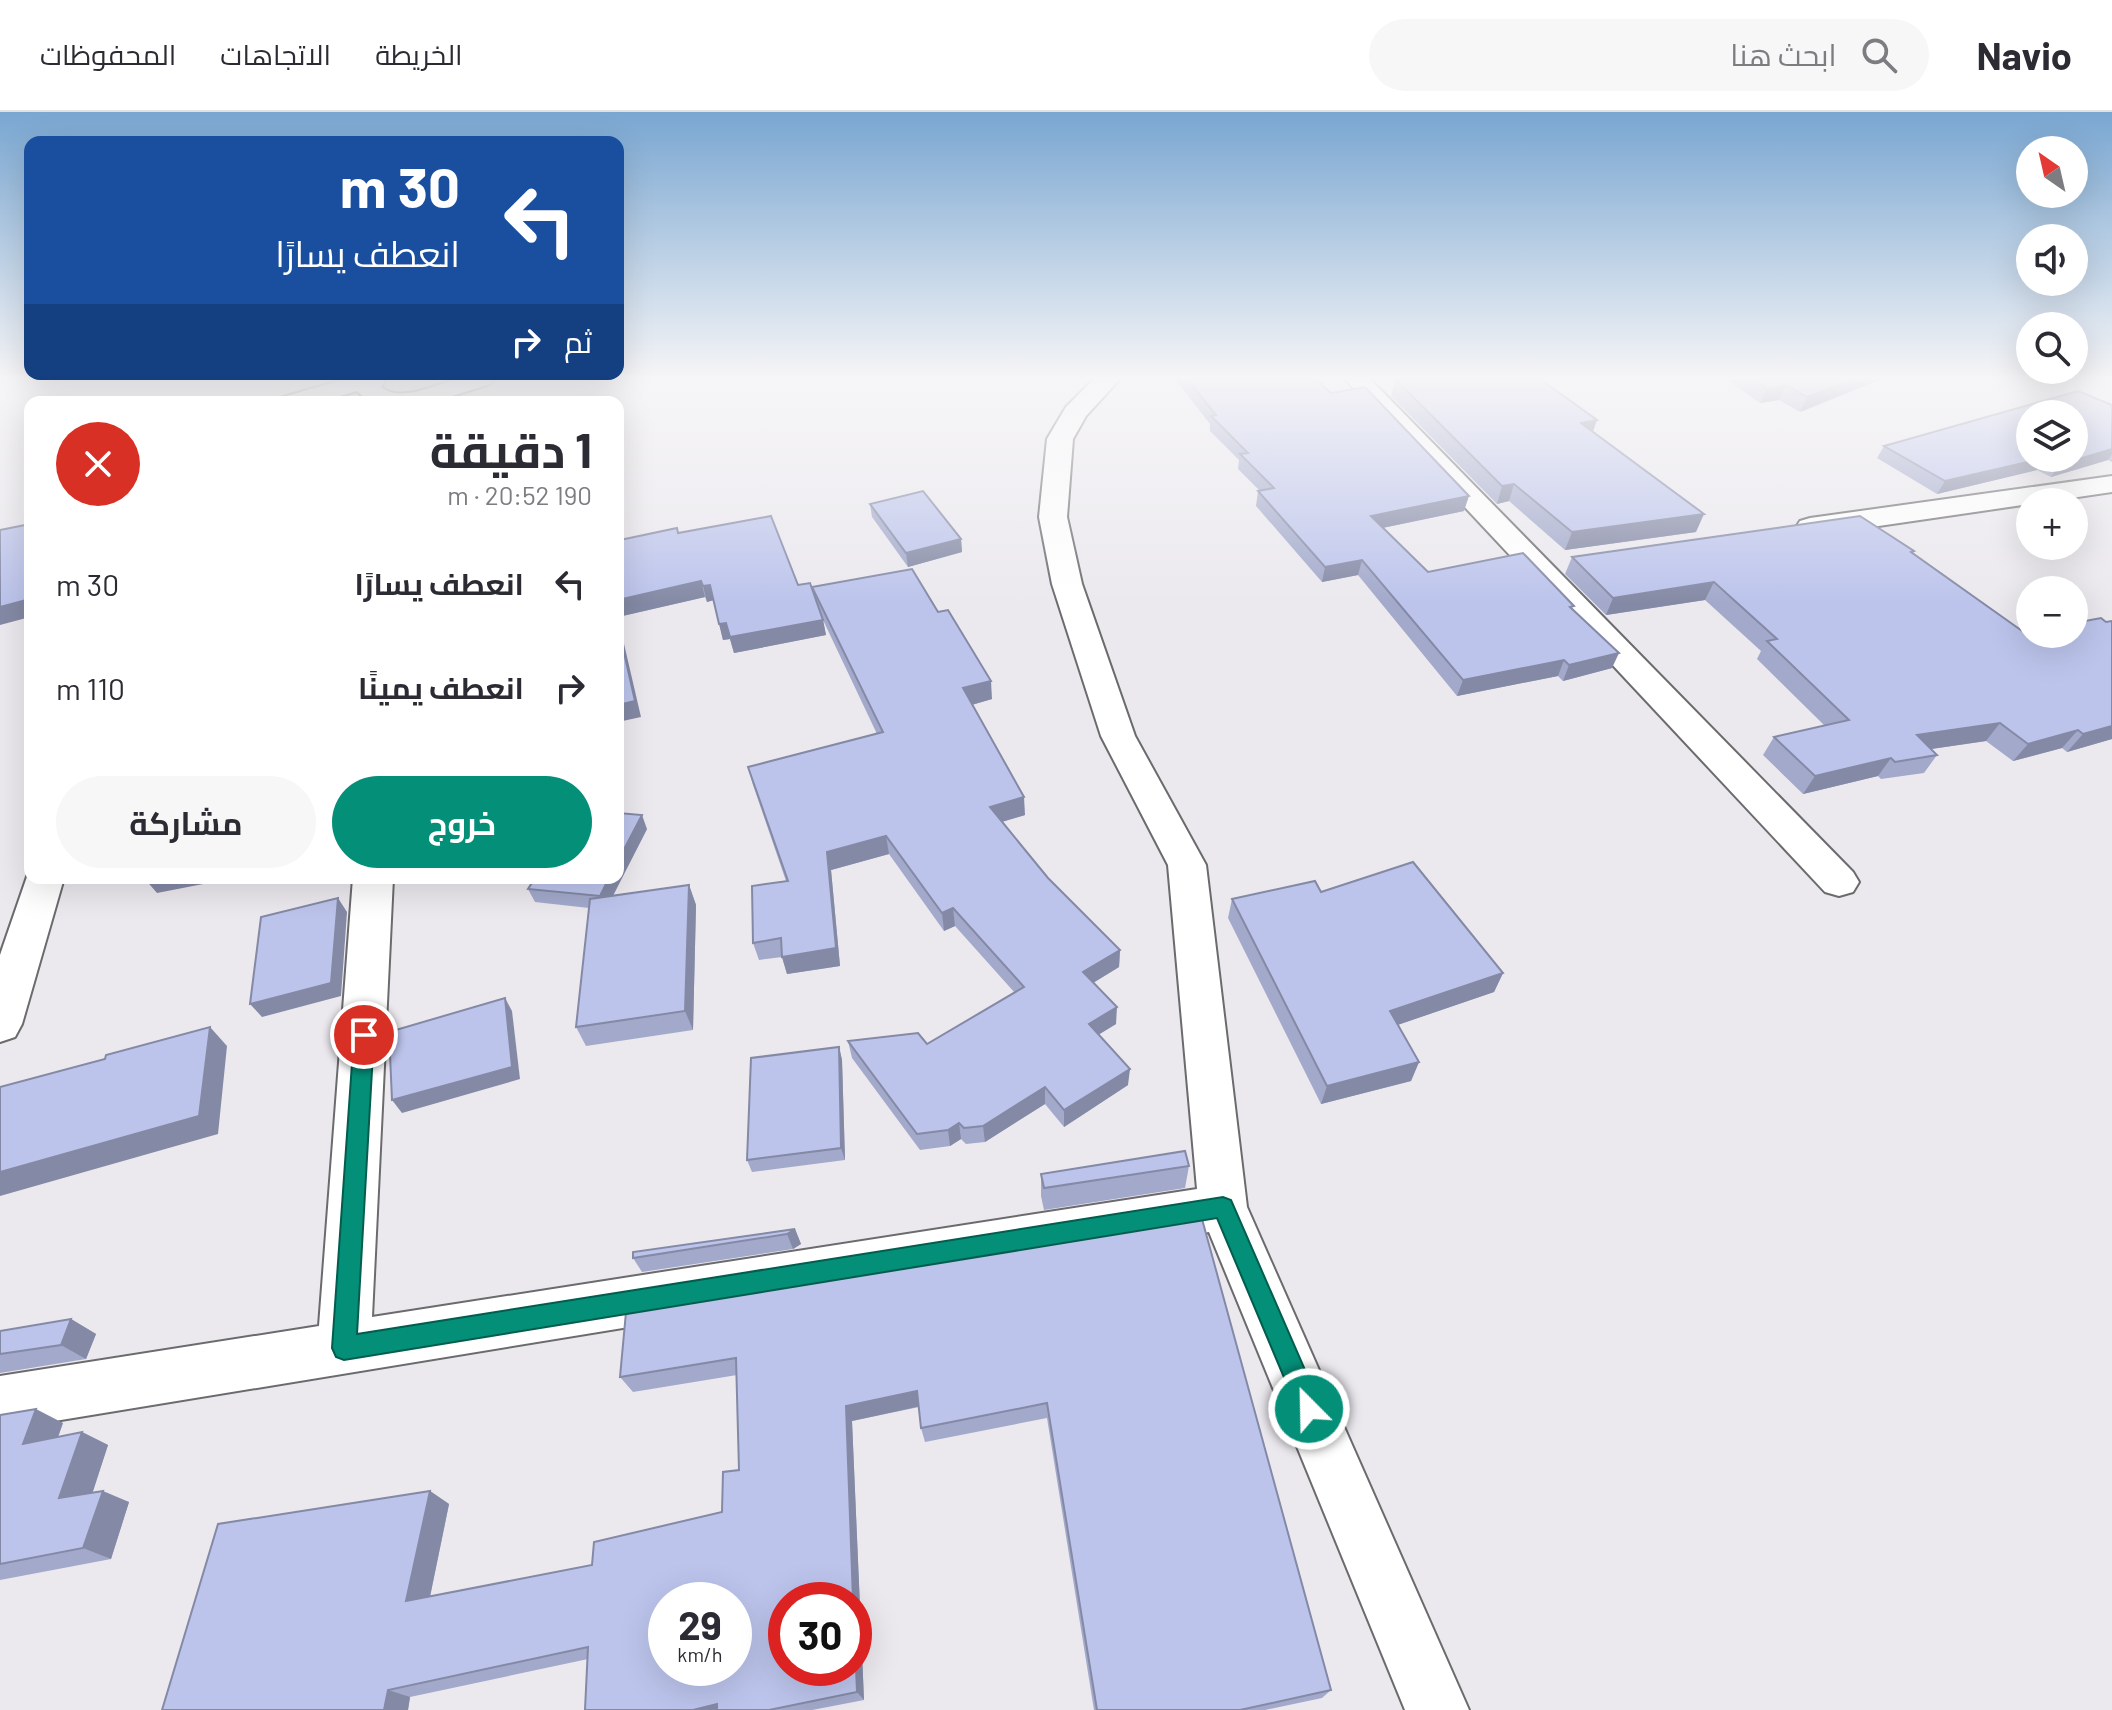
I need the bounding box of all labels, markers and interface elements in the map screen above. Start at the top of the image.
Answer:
search box [1369,19,1929,91]
text: Navio [1977,32,2072,78]
icon: search [1857,33,1901,77]
text: ابحث هنا [1730,36,1837,72]
text: المحفوظات [40,37,176,71]
text: الاتجاهات [220,37,331,71]
text: الخريطة [375,37,463,71]
north arrow [2016,136,2088,208]
map controls [2016,136,2088,648]
text: 30 m [340,152,460,219]
icon: left [488,168,592,272]
button: sound [2016,224,2088,296]
text: انعطف يسارًا [275,231,460,274]
button: search [2016,312,2088,384]
icon: right [504,320,548,364]
text: ثم [564,323,592,359]
button: layers [2016,400,2088,472]
text: 1 دقيقة [430,420,592,478]
button: close [56,422,140,506]
text: 190 m · 20:52 [447,479,592,510]
button: + [2016,488,2088,560]
icon: left [548,562,592,606]
text: انعطف يسارًا [354,565,524,601]
text: 30 m [56,566,119,602]
button: − [2016,576,2088,648]
icon: right [548,666,592,710]
text: انعطف يمينًا [358,669,524,705]
text: 110 m [56,670,125,706]
button: مشاركة [56,776,316,868]
button: خروج [332,776,592,868]
pin [330,1001,398,1069]
icon: arrive [342,1013,386,1057]
position arrow [1267,1367,1351,1451]
speed limit sign: 30 [768,1582,872,1686]
text: 29 [678,1600,722,1648]
text: km/h [677,1642,723,1666]

